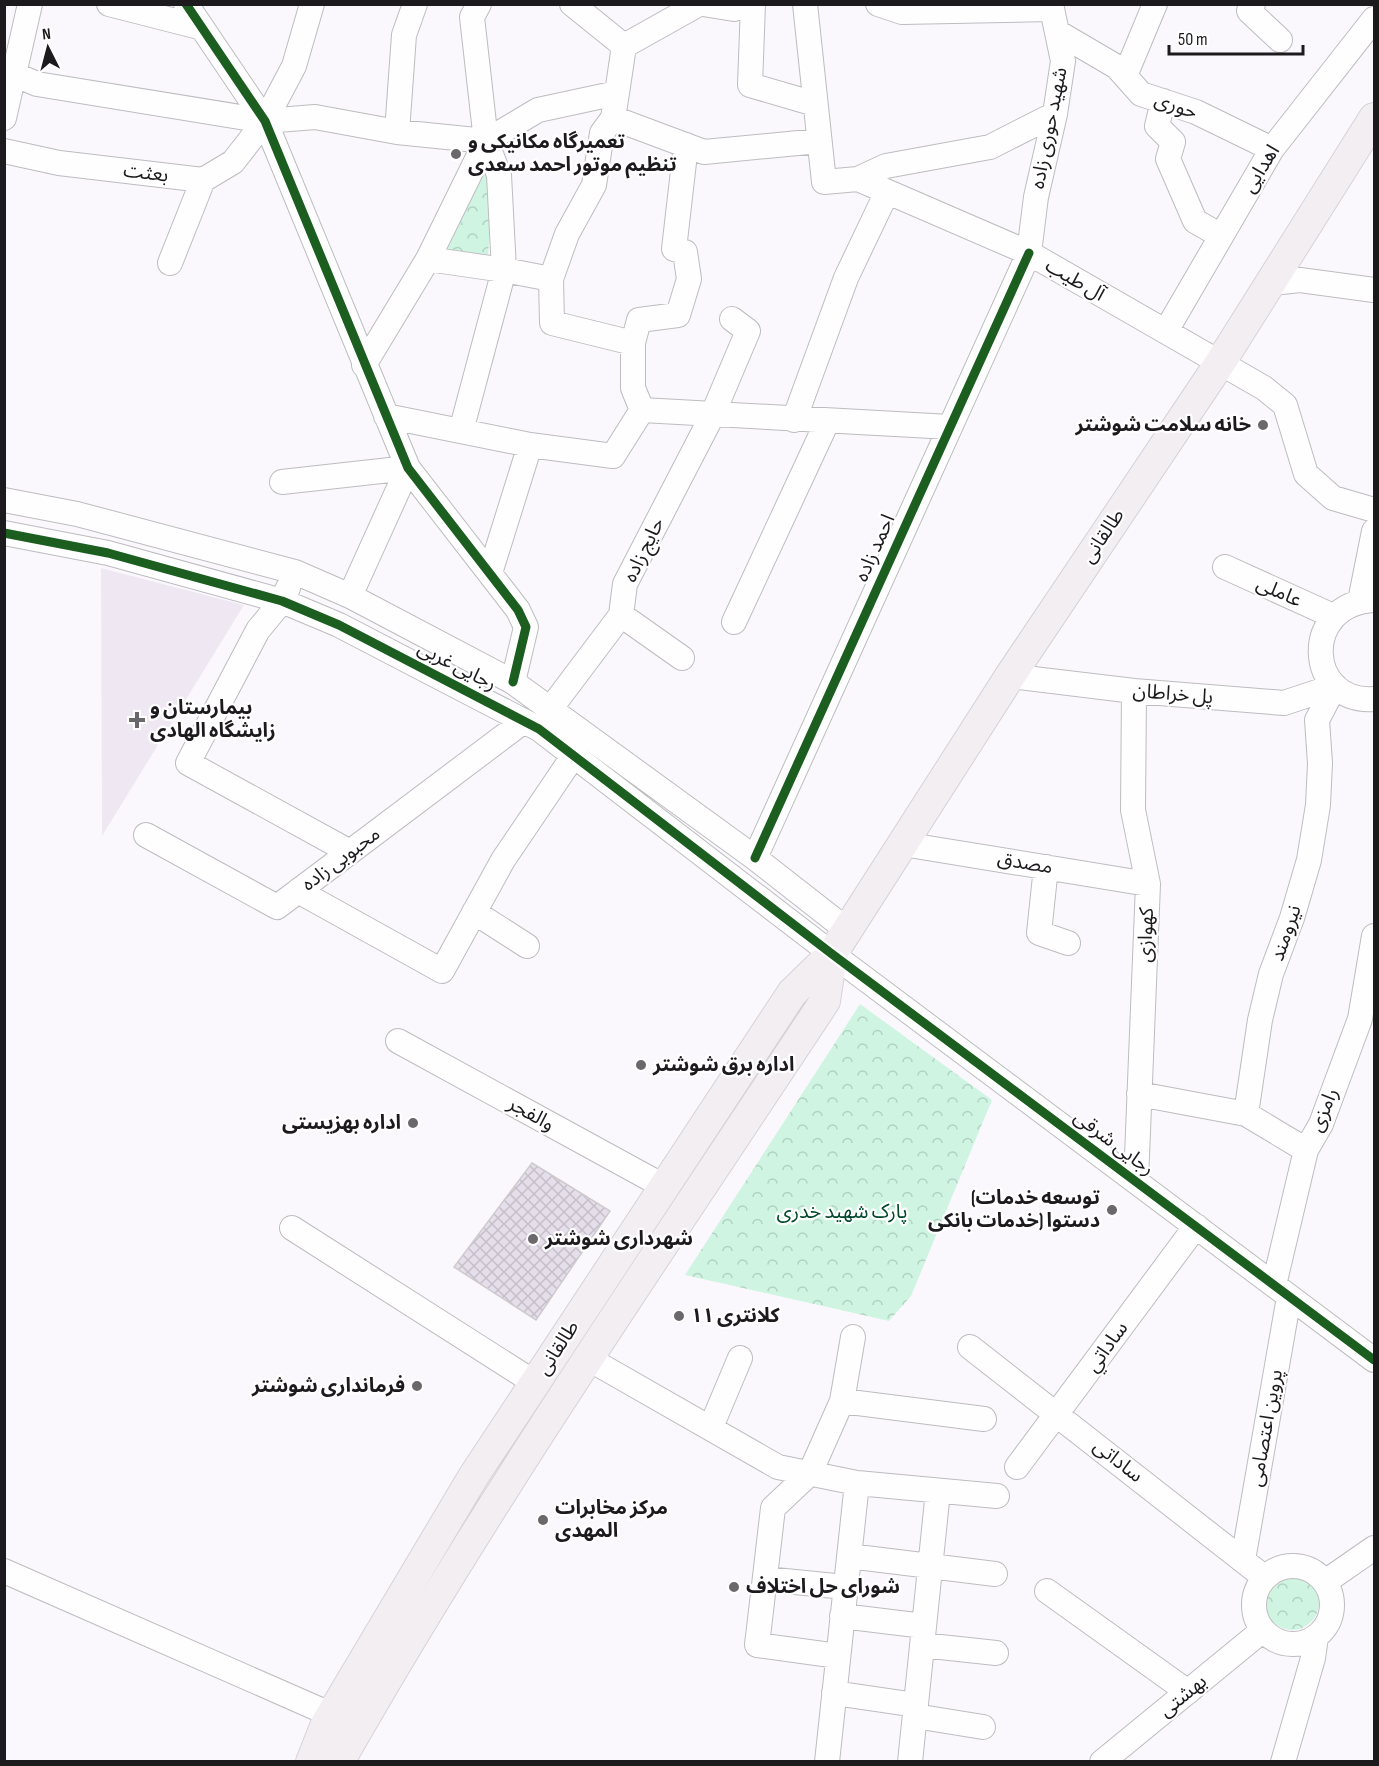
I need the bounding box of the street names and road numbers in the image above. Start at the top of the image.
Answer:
street label: شهید حوری زاده [1025,65,1073,191]
street label: حوری [1151,88,1201,124]
street label: اهدایی [1237,140,1285,198]
street label: بعثت [122,158,170,188]
street label: آل طیب [1041,253,1110,307]
street label: طالقانی [1076,504,1130,568]
street label: احمد زاده [850,511,900,585]
street label: حایج زاده [618,514,672,587]
street label: عاملی [1253,571,1305,613]
street label: رجایی غربی [413,636,501,696]
street label: پل خراطان [1132,679,1214,710]
street label: محبوبی زاده [297,822,385,896]
street label: مصدق [996,847,1054,879]
street label: نیرومند [1265,902,1307,964]
street label: کهوازی [1133,906,1159,963]
street label: رامزی [1304,1084,1344,1136]
street label: والفجر [503,1091,558,1136]
street label: رجایی شرقی [1069,1105,1159,1181]
street label: طالقانی [531,1316,585,1380]
street label: ساداتي [1081,1317,1135,1378]
street label: پروین اعتصامی [1244,1367,1288,1489]
street label: ساداتی [1088,1434,1148,1488]
street label: بهشتی [1154,1669,1212,1723]

